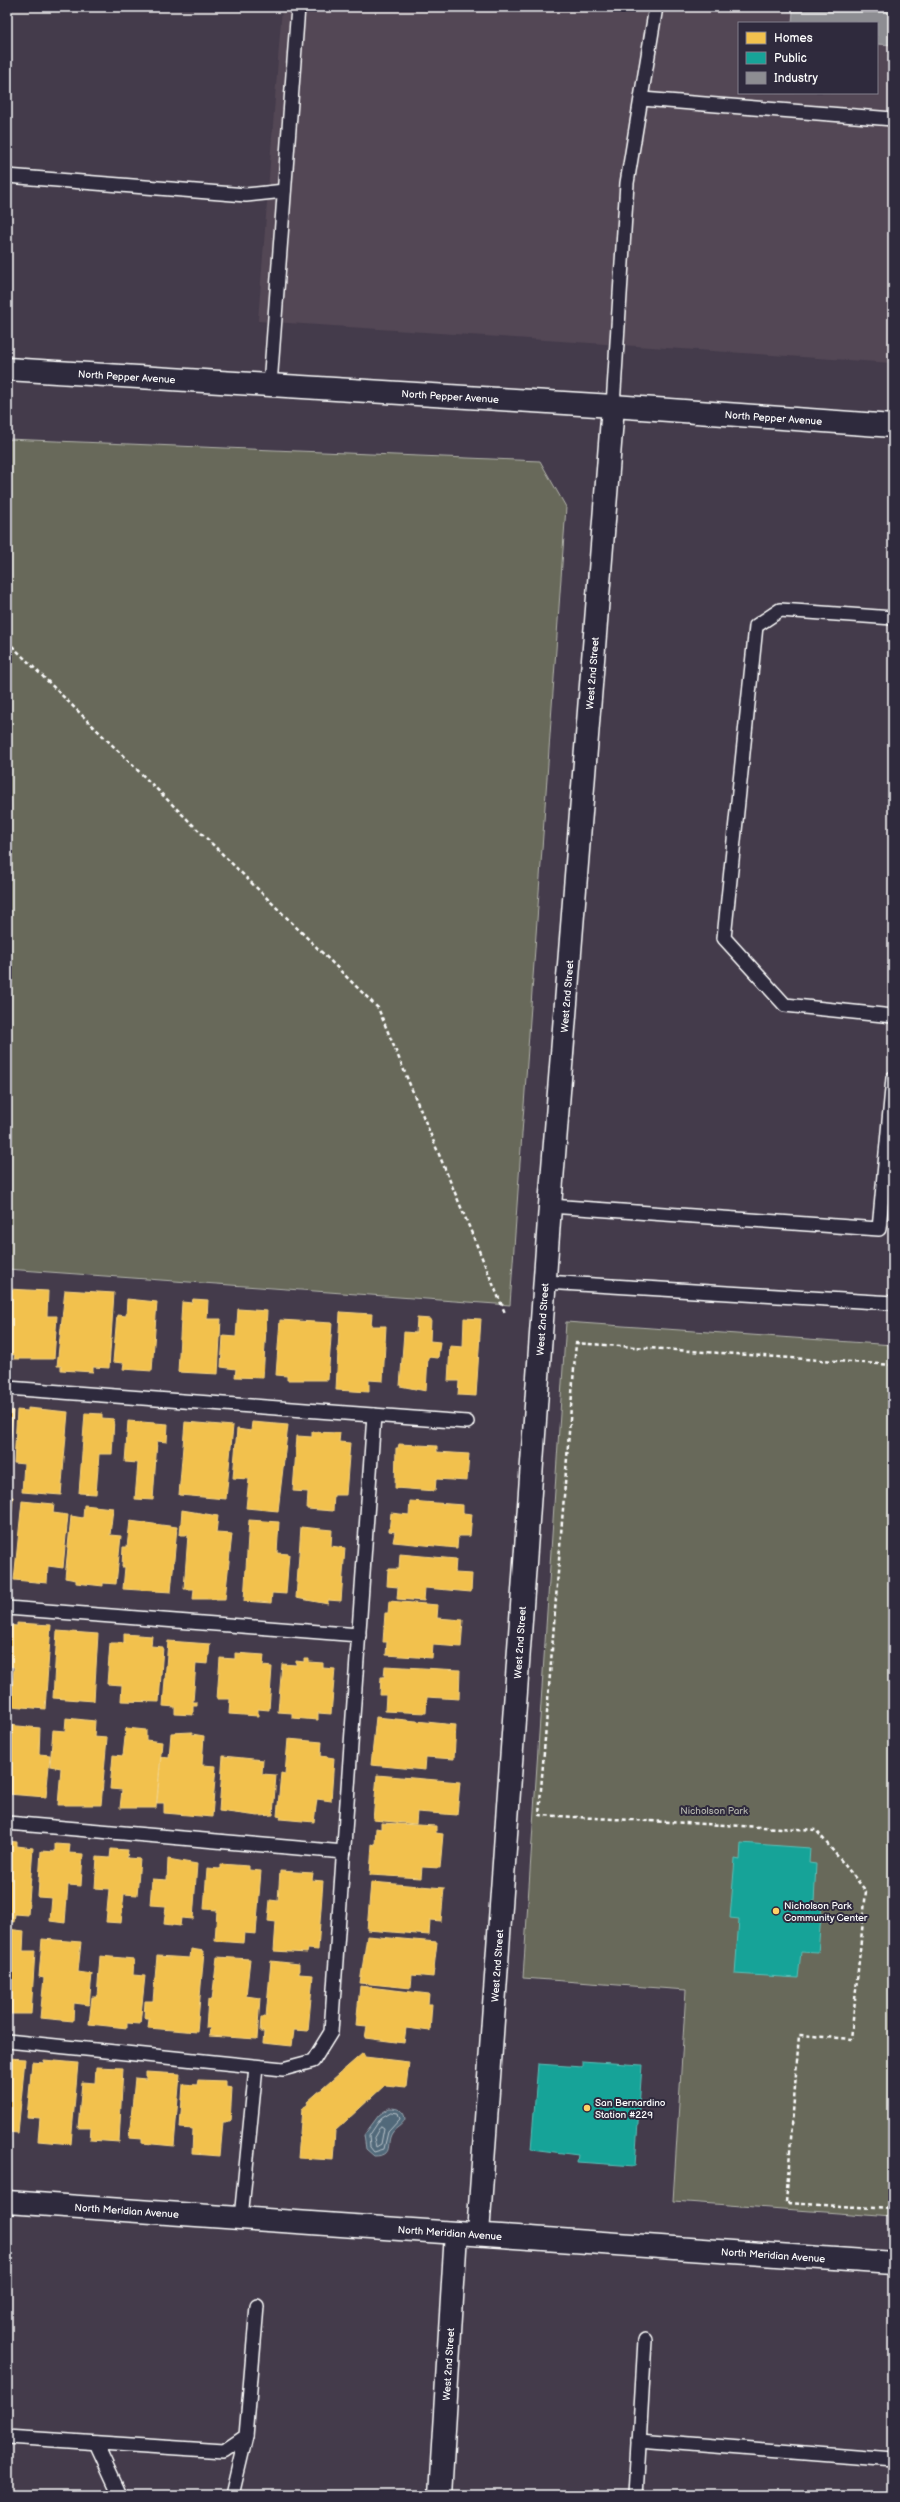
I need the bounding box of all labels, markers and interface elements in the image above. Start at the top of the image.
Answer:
legend [738,22,878,94]
text: Homes [774,31,813,46]
text: Public [774,51,807,66]
text: Industry [774,71,819,86]
street label: North Pepper Avenue [78,368,176,386]
street label: North Pepper Avenue [401,388,499,406]
street label: North Pepper Avenue [724,409,823,428]
street label: West 2nd Street [584,637,602,710]
street label: West 2nd Street [559,960,576,1033]
street label: West 2nd Street [535,1283,552,1356]
street label: West 2nd Street [512,1606,529,1679]
park label: Nicholson Park [680,1805,748,1817]
place label: Nicholson Park Community Center [784,1900,868,1924]
marker: Nicholson Park Community Center [771,1906,781,1916]
street label: West 2nd Street [489,1929,506,2002]
place label: San Bernardino Station #229 [595,2097,666,2121]
marker: San Bernardino Station #229 [582,2103,592,2113]
street label: North Meridian Avenue [74,2202,179,2221]
street label: North Meridian Avenue [397,2224,502,2243]
street label: North Meridian Avenue [721,2246,826,2265]
street label: West 2nd Street [441,2328,457,2401]

